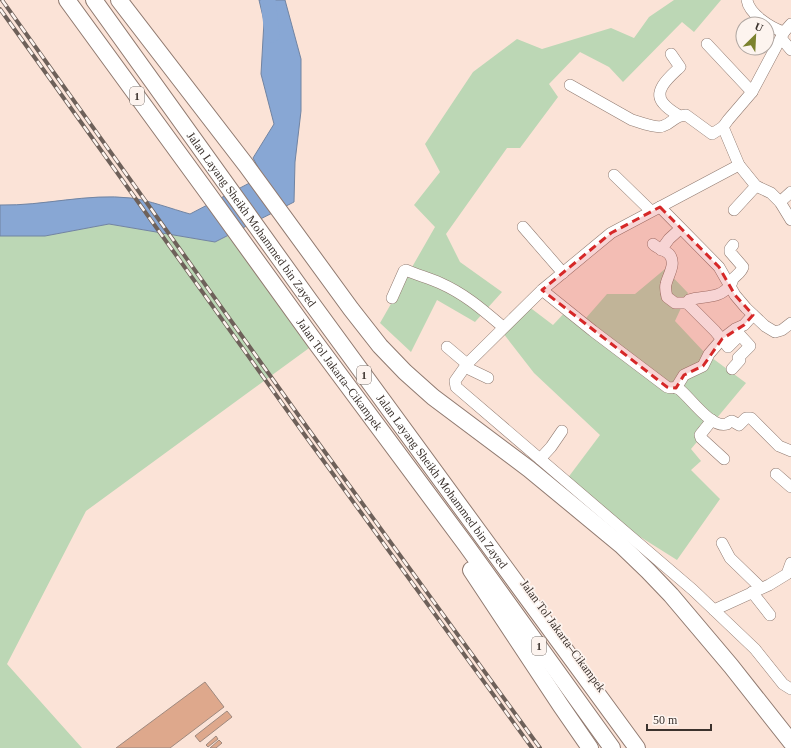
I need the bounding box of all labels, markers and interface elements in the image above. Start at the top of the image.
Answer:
north arrow [735,16,775,56]
text: U [753,20,765,34]
road number: 1 [130,87,144,105]
street label: Jalan Layang Sheikh Mohammed bin Zayed [184,129,319,310]
street label: Jalan Tol Jakarta–Cikampek [294,316,385,433]
road number: 1 [357,366,371,384]
street label: Jalan Layang Sheikh Mohammed bin Zayed [374,392,510,571]
street label: Jalan Tol Jakarta–Cikampek [517,577,609,695]
road number: 1 [532,637,546,655]
scale bar [647,706,711,732]
text: 50 m [653,713,678,727]

